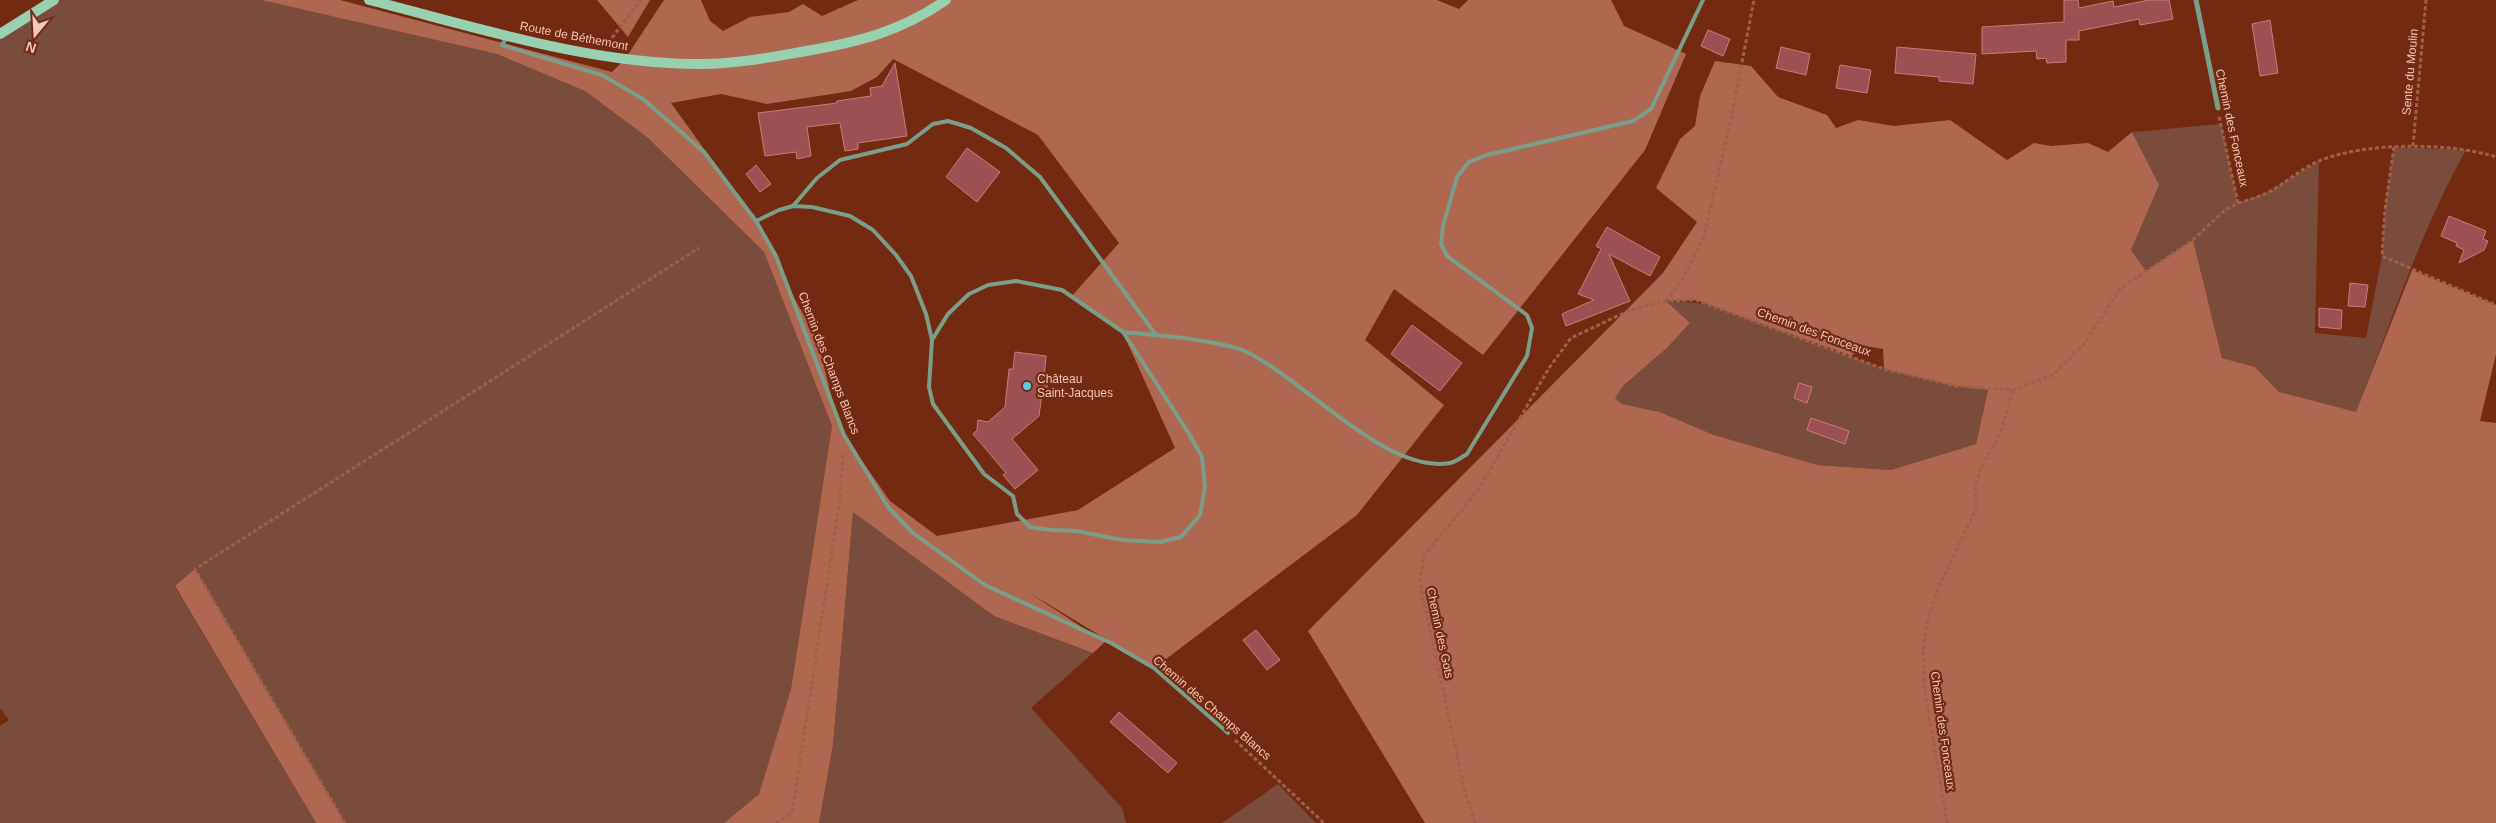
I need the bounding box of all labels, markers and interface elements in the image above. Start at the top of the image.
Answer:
north arrow [10,10,60,60]
street label: Route de Béthemont [519,19,630,53]
street label: Sente du Moulin [2399,28,2421,116]
text: N [24,38,38,57]
street label: Chemin des Fonceaux [2213,68,2251,188]
street label: Chemin des Champs Blancs [795,290,863,436]
street label: Chemin des Fonceaux [1755,305,1873,359]
place label: Château Saint-Jacques [1037,372,1113,400]
marker: Château Saint-Jacques [1021,380,1033,392]
street label: Chemin des Gots [1424,586,1456,680]
street label: Chemin des Champs Blancs [1150,653,1274,763]
street label: Chemin des Fonceaux [1928,671,1958,791]

